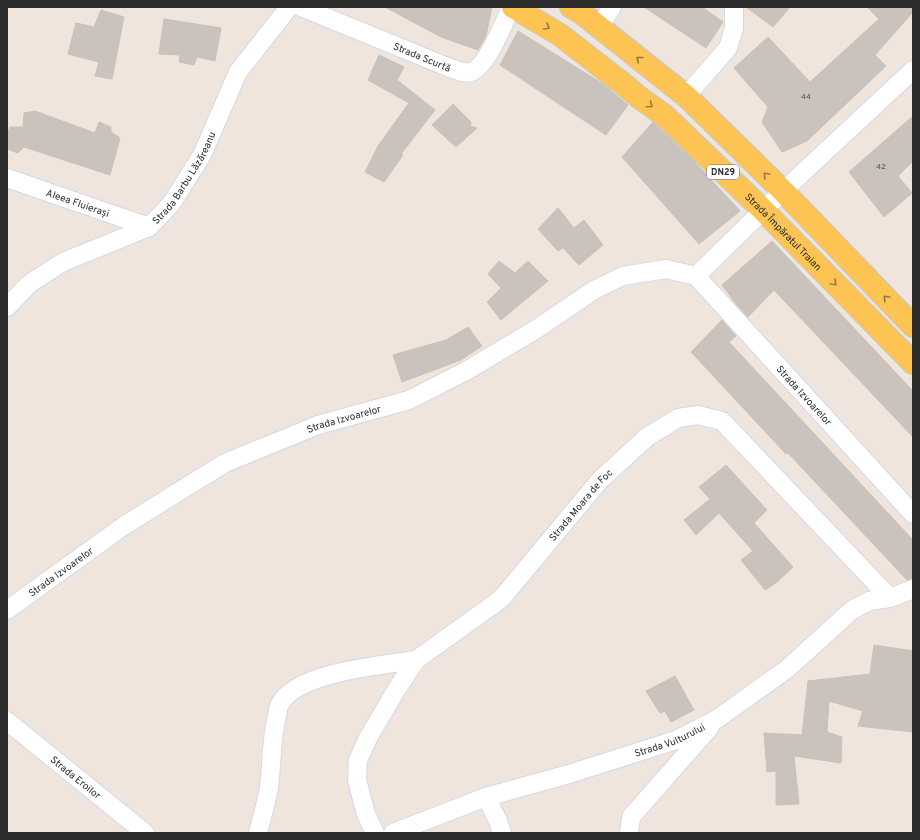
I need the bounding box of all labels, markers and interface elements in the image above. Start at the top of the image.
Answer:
one-way arrow [543,22,550,30]
street label: Strada Scurtă [391,40,452,76]
one-way arrow [637,56,644,63]
house number: 44 [801,92,811,102]
one-way arrow [646,100,653,108]
street label: Strada Barbu Lăzăreanu [150,130,219,228]
house number: 42 [876,162,886,172]
road number: DN29 [707,165,739,179]
one-way arrow [763,172,771,180]
street label: Aleea Fluierași [44,187,111,221]
street label: Strada Împăratul Traian [741,191,824,274]
one-way arrow [829,278,837,286]
one-way arrow [883,295,891,303]
street label: Strada Izvoarelor [773,363,834,429]
street label: Strada Izvoarelor [305,403,383,437]
street label: Strada Moara de Foc [547,467,616,544]
street label: Strada Izvoarelor [26,545,96,600]
street label: Strada Vulturului [633,721,708,761]
street label: Strada Eroilor [47,754,103,803]

